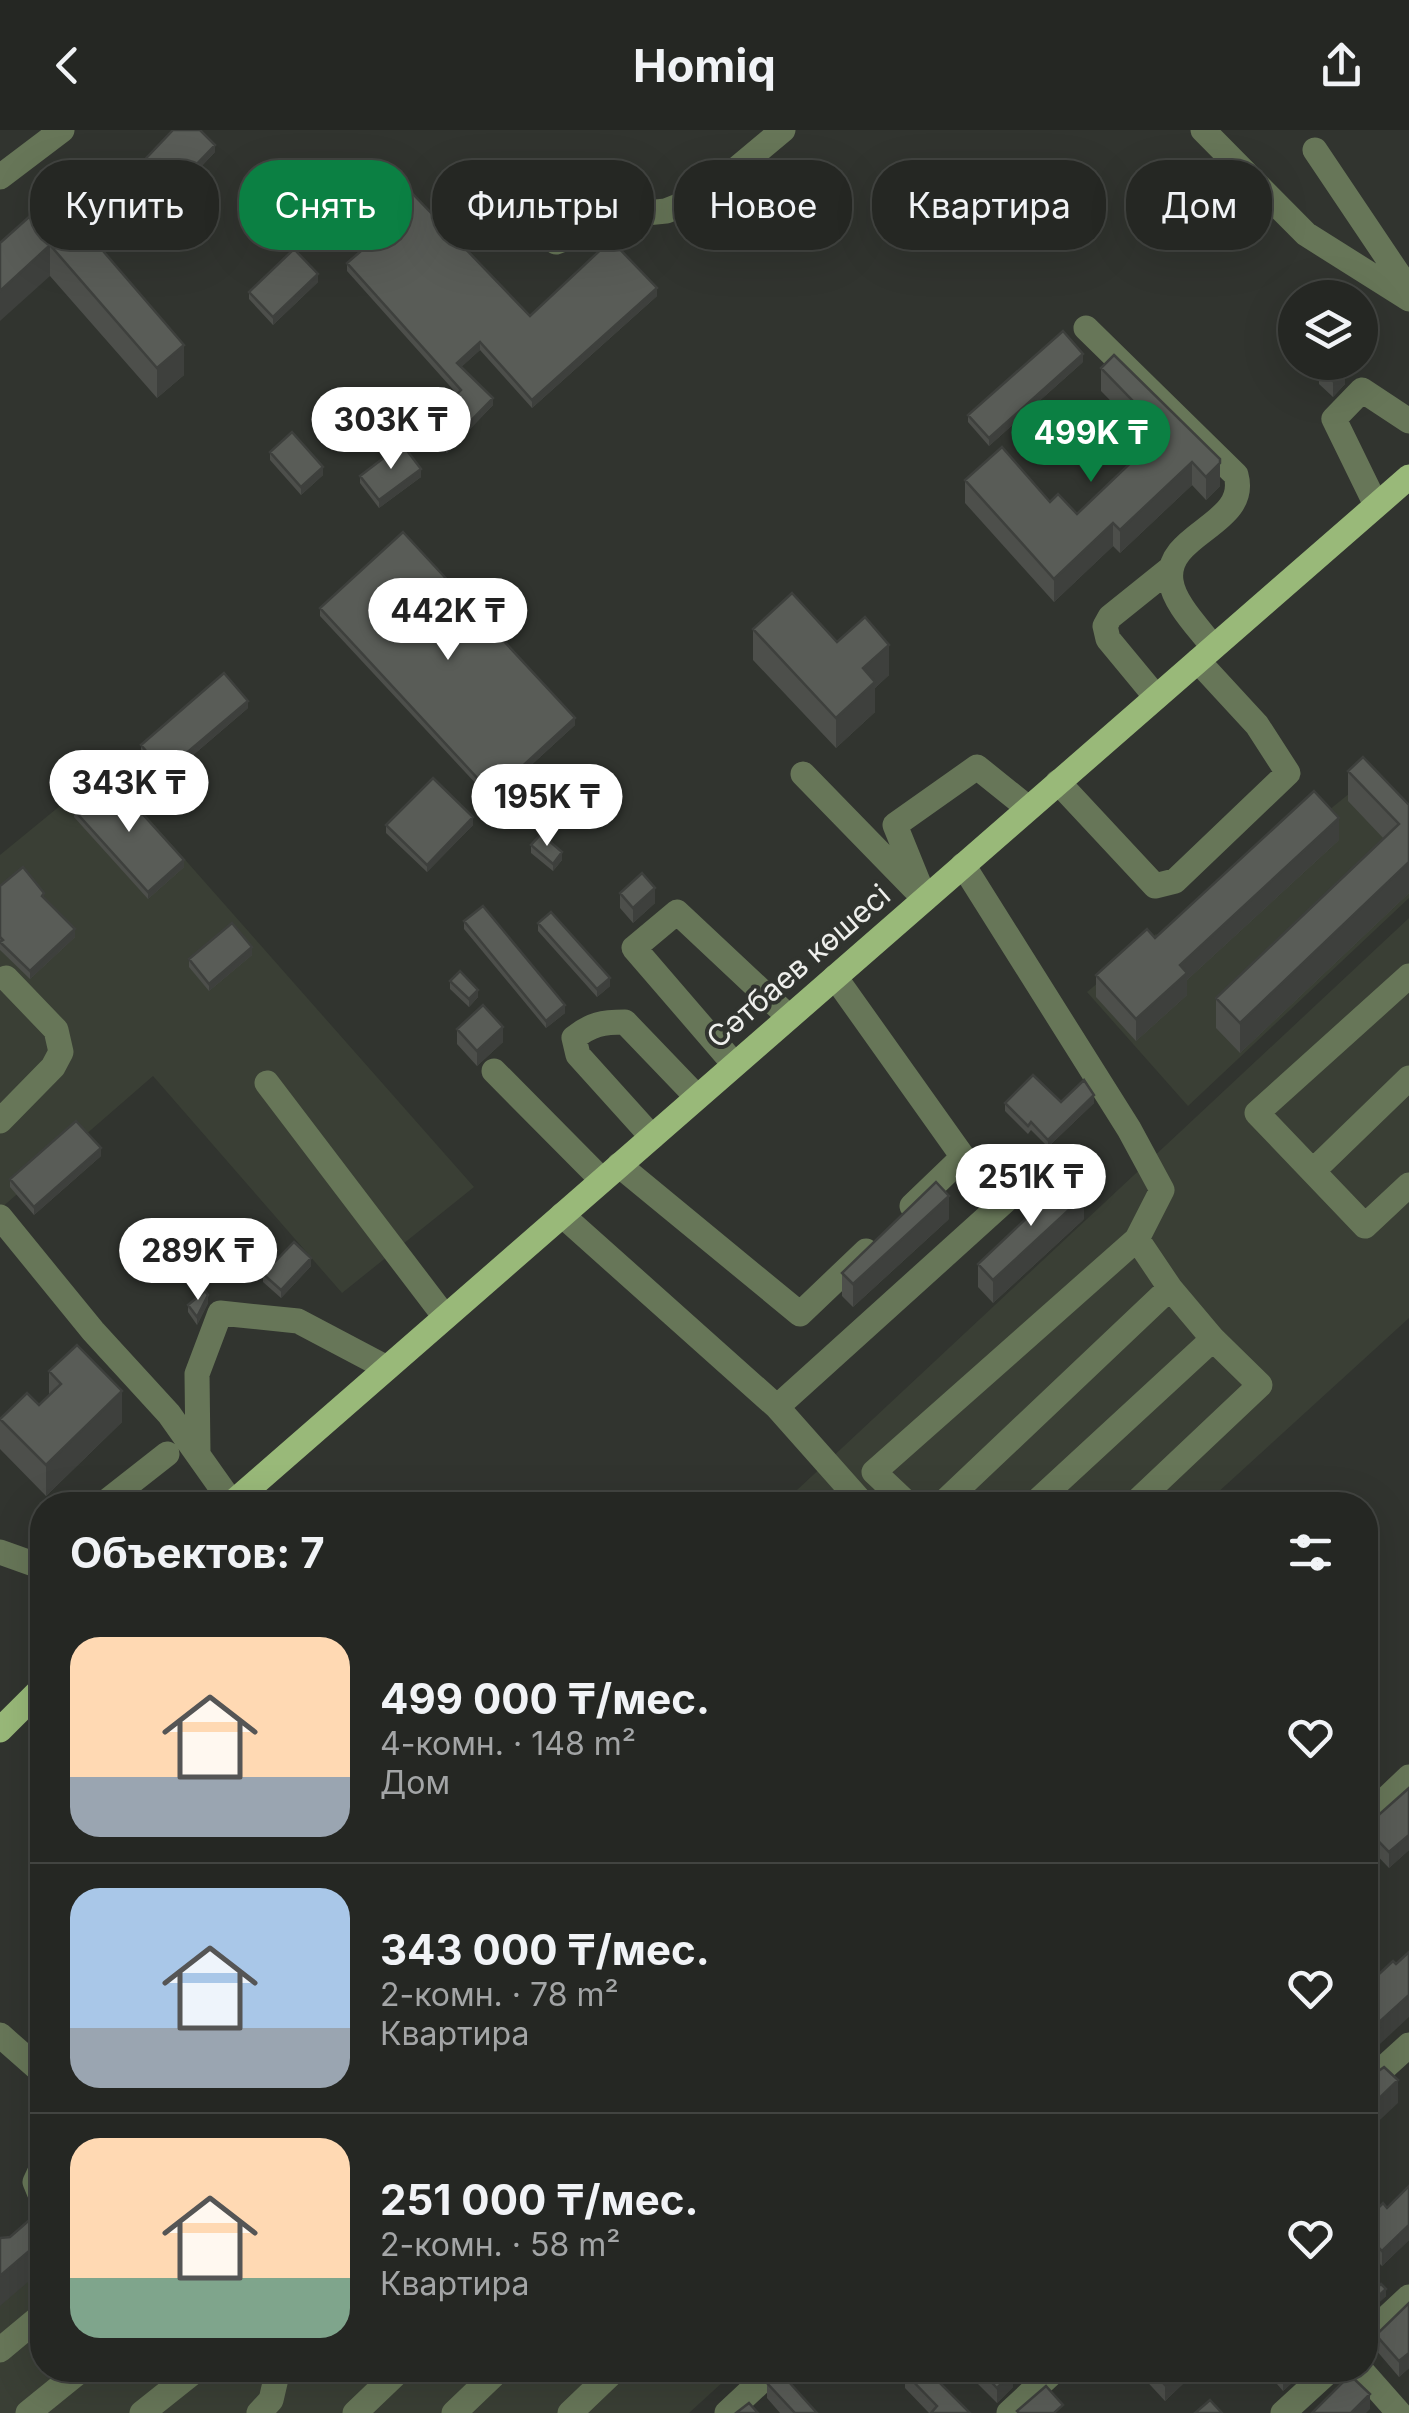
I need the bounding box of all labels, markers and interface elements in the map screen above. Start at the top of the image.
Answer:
icon: back [40,38,95,93]
text: Homiq [633,38,776,93]
icon: share [1314,38,1369,93]
chip: Купить [30,160,219,250]
chip: Снять [239,160,412,250]
chip: Фильтры [432,160,654,250]
chip: Новое [674,160,852,250]
chip: Квартира [872,160,1106,250]
chip: Дом [1126,160,1272,250]
map controls [1278,280,1378,380]
button: layers [1278,280,1378,380]
pin: 303K ₸ [310,387,472,472]
text: 303K ₸ [334,400,448,439]
pin: 499K ₸ [1010,400,1172,485]
text: 499K ₸ [1033,413,1149,452]
pin: 442K ₸ [367,578,529,663]
text: 442K ₸ [390,591,506,630]
pin: 343K ₸ [48,750,210,835]
text: 343K ₸ [72,763,186,802]
pin: 195K ₸ [466,764,628,849]
text: 195K ₸ [494,777,601,816]
street label: Сәтбаев көшесі [699,877,897,1055]
pin: 251K ₸ [950,1144,1112,1229]
text: 251K ₸ [978,1157,1084,1196]
pin: 289K ₸ [117,1218,279,1303]
text: 289K ₸ [141,1231,255,1270]
icon: filters [1283,1525,1338,1580]
text: Объектов: 7 [70,1527,325,1578]
text: 499 000 ₸/мес. [380,1673,710,1724]
icon: home [150,1677,270,1797]
icon: heart [1283,1710,1338,1765]
text: 4-комн. · 148 m² [380,1724,636,1763]
text: Дом [380,1763,450,1802]
text: 343 000 ₸/мес. [380,1924,710,1975]
icon: home [150,1928,270,2048]
icon: heart [1283,1961,1338,2016]
text: 2-комн. · 78 m² [380,1975,619,2014]
text: Квартира [380,2014,529,2053]
text: 251 000 ₸/мес. [380,2174,699,2225]
icon: home [150,2178,270,2298]
icon: heart [1283,2211,1338,2266]
text: 2-комн. · 58 m² [380,2225,620,2264]
text: Квартира [380,2264,529,2303]

